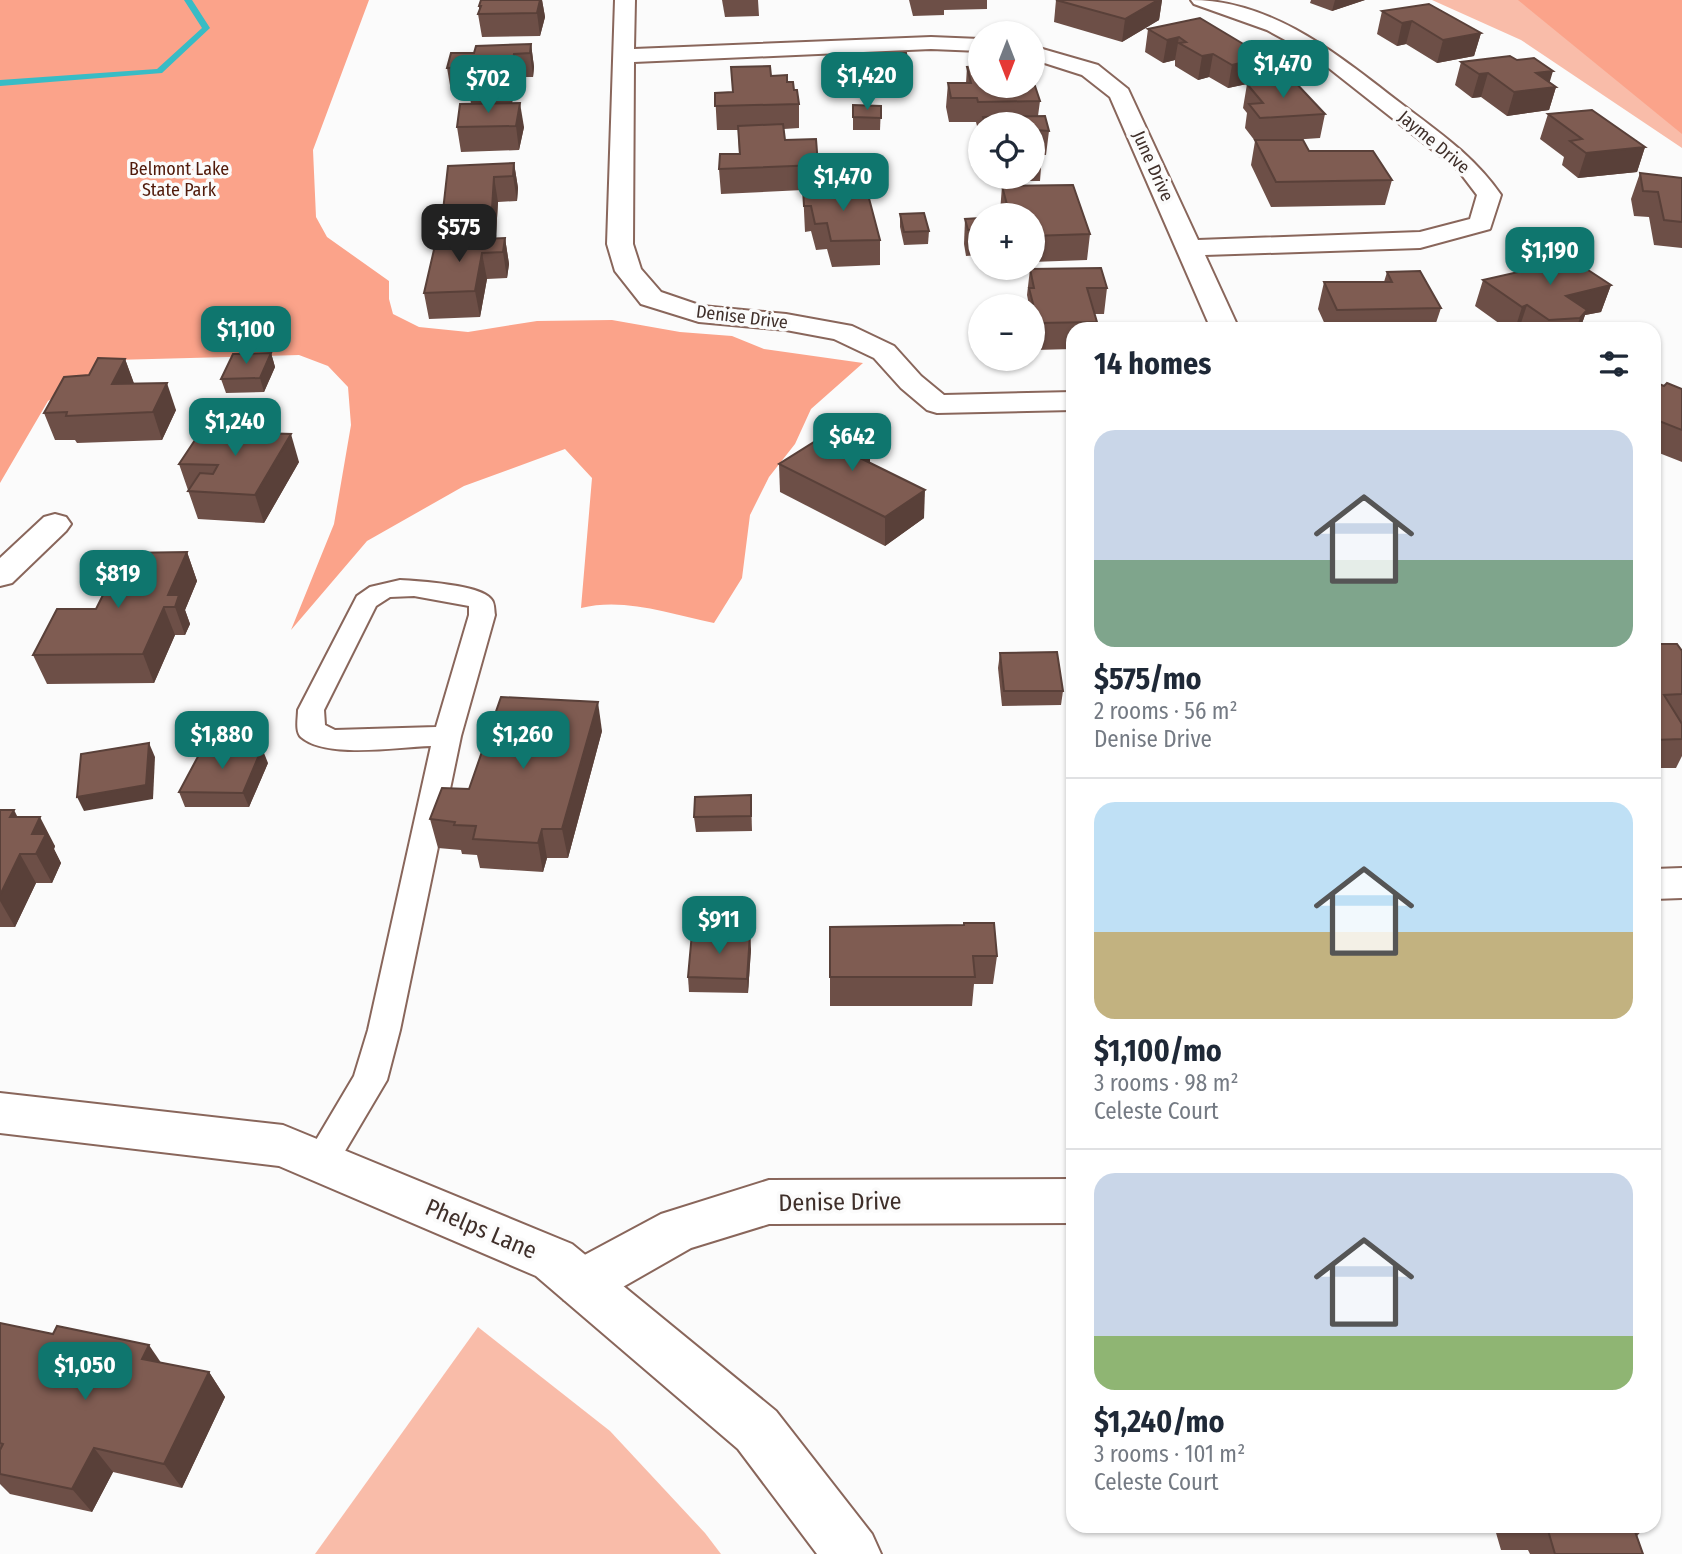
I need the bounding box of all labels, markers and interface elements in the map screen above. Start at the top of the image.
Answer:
north arrow [968,21,1045,98]
map controls [968,21,1045,371]
pin: $1,470 [1226,41,1340,100]
text: $1,470 [1254,49,1312,77]
pin: $1,420 [810,52,924,112]
pin: $702 [447,55,529,115]
text: $1,420 [837,61,897,89]
text: $702 [466,64,510,92]
street label: Jayme Drive [1394,106,1474,178]
button: locate [968,112,1045,189]
street label: June Drive [1128,127,1178,205]
pin: $1,470 [786,154,900,213]
park label: Belmont Lake State Park [129,158,229,201]
text: $1,470 [814,162,872,190]
button: + [968,203,1045,280]
pin: $575 [418,204,500,264]
text: $575 [437,213,481,241]
pin: $1,190 [1493,228,1607,287]
text: $1,190 [1521,236,1579,264]
button: − [968,294,1045,371]
street label: Denise Drive [695,300,789,334]
pin: $1,100 [189,306,303,366]
text: $1,100 [217,315,275,343]
icon: filters [1595,345,1633,383]
text: 14 homes [1094,346,1211,382]
pin: $1,240 [178,398,292,458]
text: $1,240 [205,407,265,435]
pin: $642 [811,414,893,473]
text: $642 [829,422,875,450]
icon: home [1301,476,1427,602]
pin: $819 [77,550,159,610]
text: $819 [96,559,140,587]
text: $575/mo [1094,661,1202,697]
text: 2 rooms · 56 m² [1094,697,1238,725]
pin: $1,880 [165,712,279,771]
pin: $1,260 [466,712,580,771]
text: $1,880 [191,720,253,748]
text: $1,260 [493,720,553,748]
text: Denise Drive [1094,725,1212,753]
icon: home [1301,848,1427,974]
pin: $911 [678,897,760,956]
text: $911 [698,905,740,933]
text: $1,100/mo [1094,1033,1222,1069]
text: 3 rooms · 98 m² [1094,1069,1239,1097]
text: Celeste Court [1094,1097,1219,1125]
street label: Denise Drive [778,1187,902,1217]
street label: Phelps Lane [421,1193,541,1265]
icon: home [1301,1219,1427,1345]
pin: $1,050 [28,1342,142,1402]
text: $1,050 [54,1351,116,1379]
text: $1,240/mo [1094,1404,1224,1440]
text: 3 rooms · 101 m² [1094,1440,1245,1468]
text: Celeste Court [1094,1468,1219,1496]

